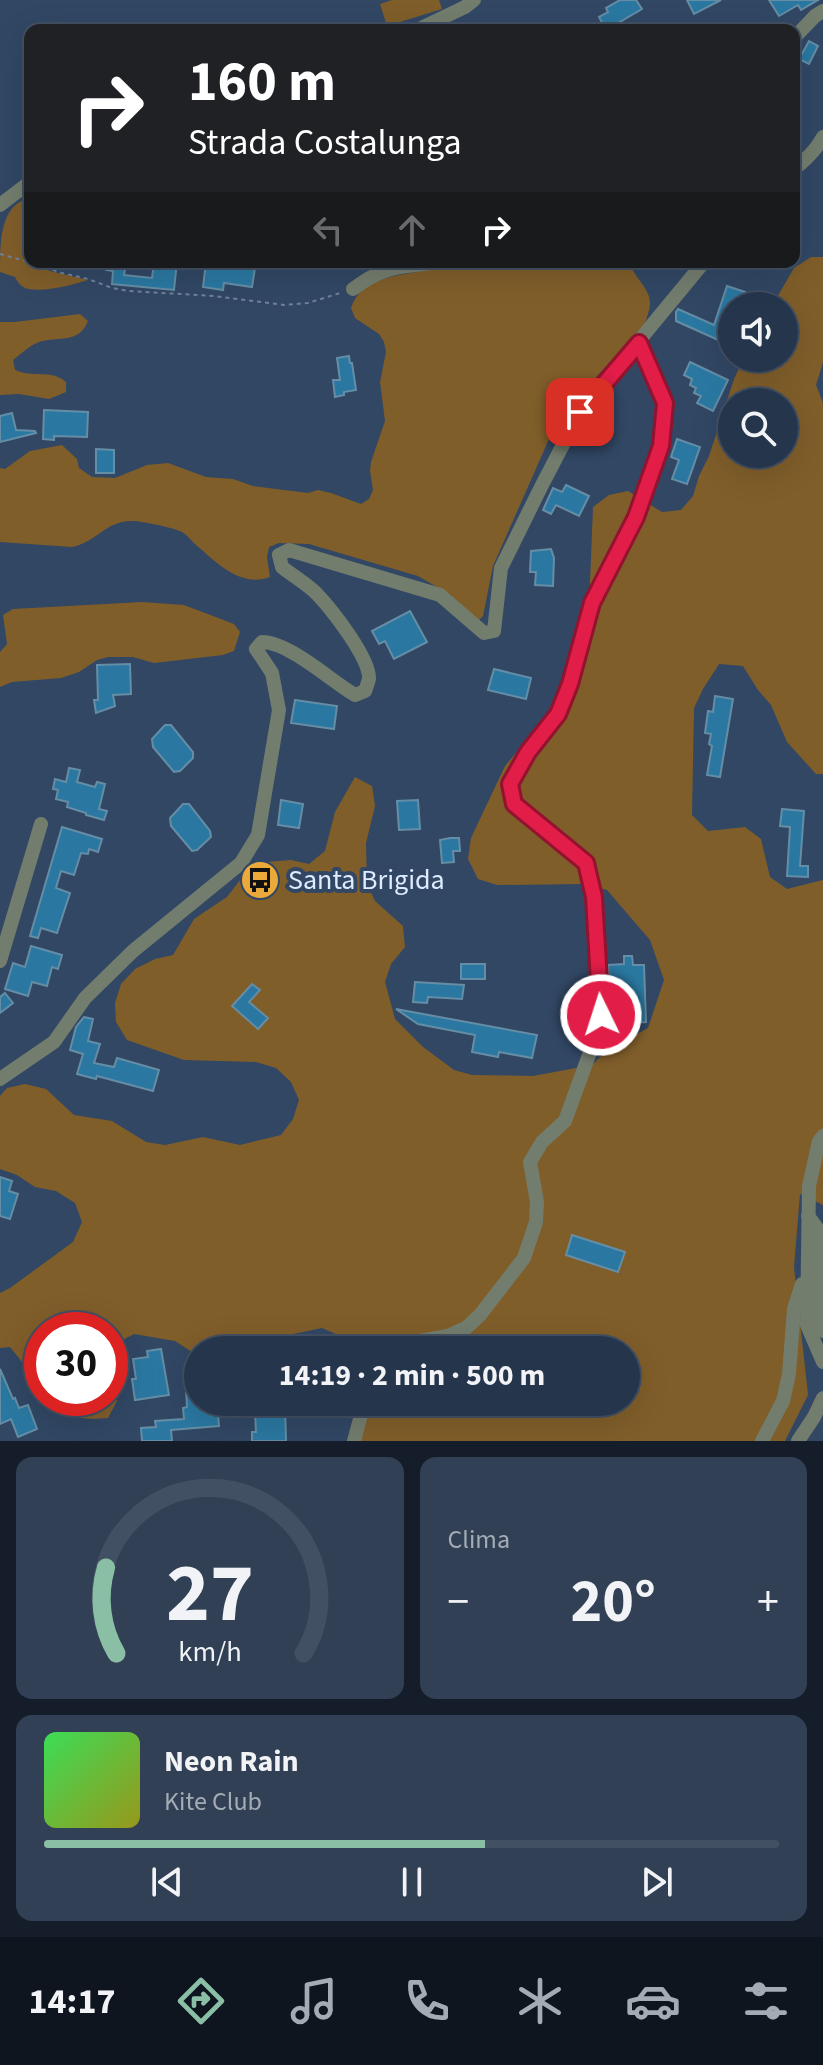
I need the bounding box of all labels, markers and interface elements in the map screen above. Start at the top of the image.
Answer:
text: 160 m [188,43,336,122]
icon: right [56,56,160,160]
text: Strada Costalunga [188,117,462,168]
icon: left [306,208,350,252]
icon: ahead [390,208,434,252]
icon: right [474,208,518,252]
map controls [718,292,798,468]
button: sound [718,292,798,372]
pin [546,378,614,446]
button: search [718,388,798,468]
icon: arrive [558,390,602,434]
bus stop icon: Santa Brigida [239,859,281,901]
place label: Santa Brigida [288,860,445,900]
position arrow [559,973,643,1057]
speed limit sign: 30 [24,1312,128,1416]
text: 14:19 · 2 min · 500 m [279,1354,545,1397]
text: Clima [448,1521,510,1558]
text: 27 [166,1535,254,1653]
text: 20° [571,1560,656,1645]
text: − [448,1571,469,1634]
text: + [757,1571,779,1634]
text: km/h [178,1632,241,1672]
text: Neon Rain [164,1740,299,1783]
text: Kite Club [164,1783,262,1820]
icon: previous [145,1860,189,1904]
icon: pause [390,1860,434,1904]
icon: next [635,1860,679,1904]
icon: directions [173,1973,229,2029]
icon: music [286,1973,342,2029]
icon: phone [399,1973,455,2029]
icon: climate [512,1973,568,2029]
icon: car [625,1973,681,2029]
icon: filters [738,1973,794,2029]
text: 14:17 [29,1976,115,2027]

